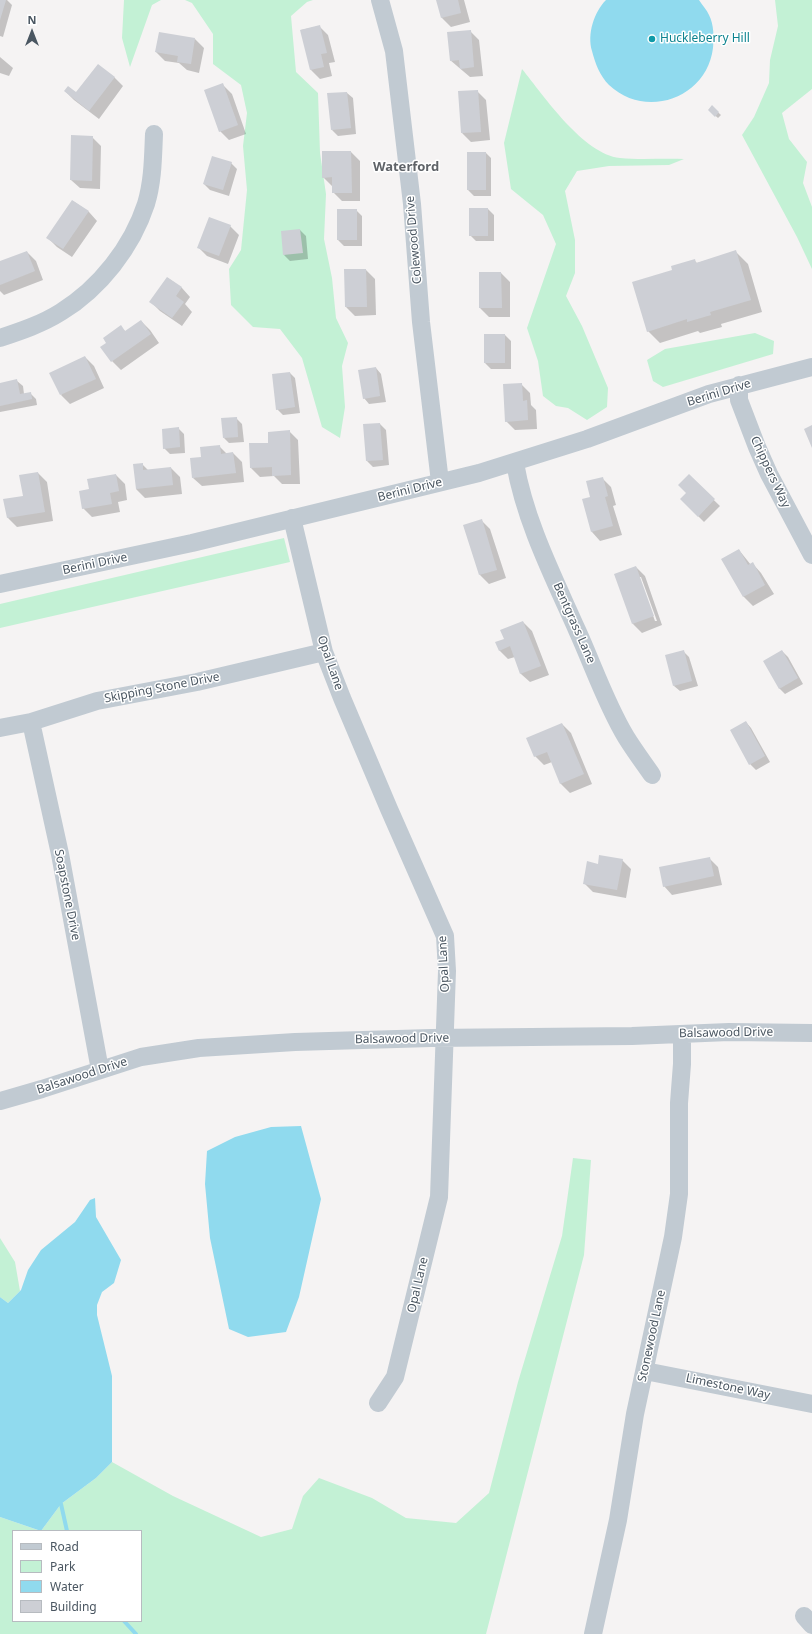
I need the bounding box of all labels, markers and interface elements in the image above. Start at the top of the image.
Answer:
north arrow [12,12,52,52]
text: N [28,12,36,27]
place label: Huckleberry Hill [660,32,750,46]
marker: Huckleberry Hill [647,34,657,44]
district label: Waterford [373,159,439,175]
street label: Colewood Drive [403,195,425,285]
street label: Berini Drive [685,376,753,410]
street label: Chippers Way [747,434,793,510]
street label: Berini Drive [376,475,444,505]
street label: Berini Drive [61,550,129,578]
street label: Bentgrass Lane [550,580,598,666]
street label: Opal Lane [314,634,346,692]
street label: Skipping Stone Drive [103,670,221,706]
street label: Soapstone Drive [51,848,83,942]
street label: Opal Lane [435,935,453,993]
street label: Balsawood Drive [679,1025,773,1041]
street label: Balsawood Drive [355,1031,449,1047]
street label: Balsawood Drive [35,1055,129,1097]
street label: Opal Lane [405,1256,431,1314]
street label: Stonewood Lane [635,1289,669,1383]
street label: Limestone Way [685,1371,771,1403]
legend [12,1530,142,1622]
text: Road [50,1538,79,1555]
text: Park [50,1558,75,1575]
text: Water [50,1578,84,1595]
text: Building [50,1598,97,1615]

